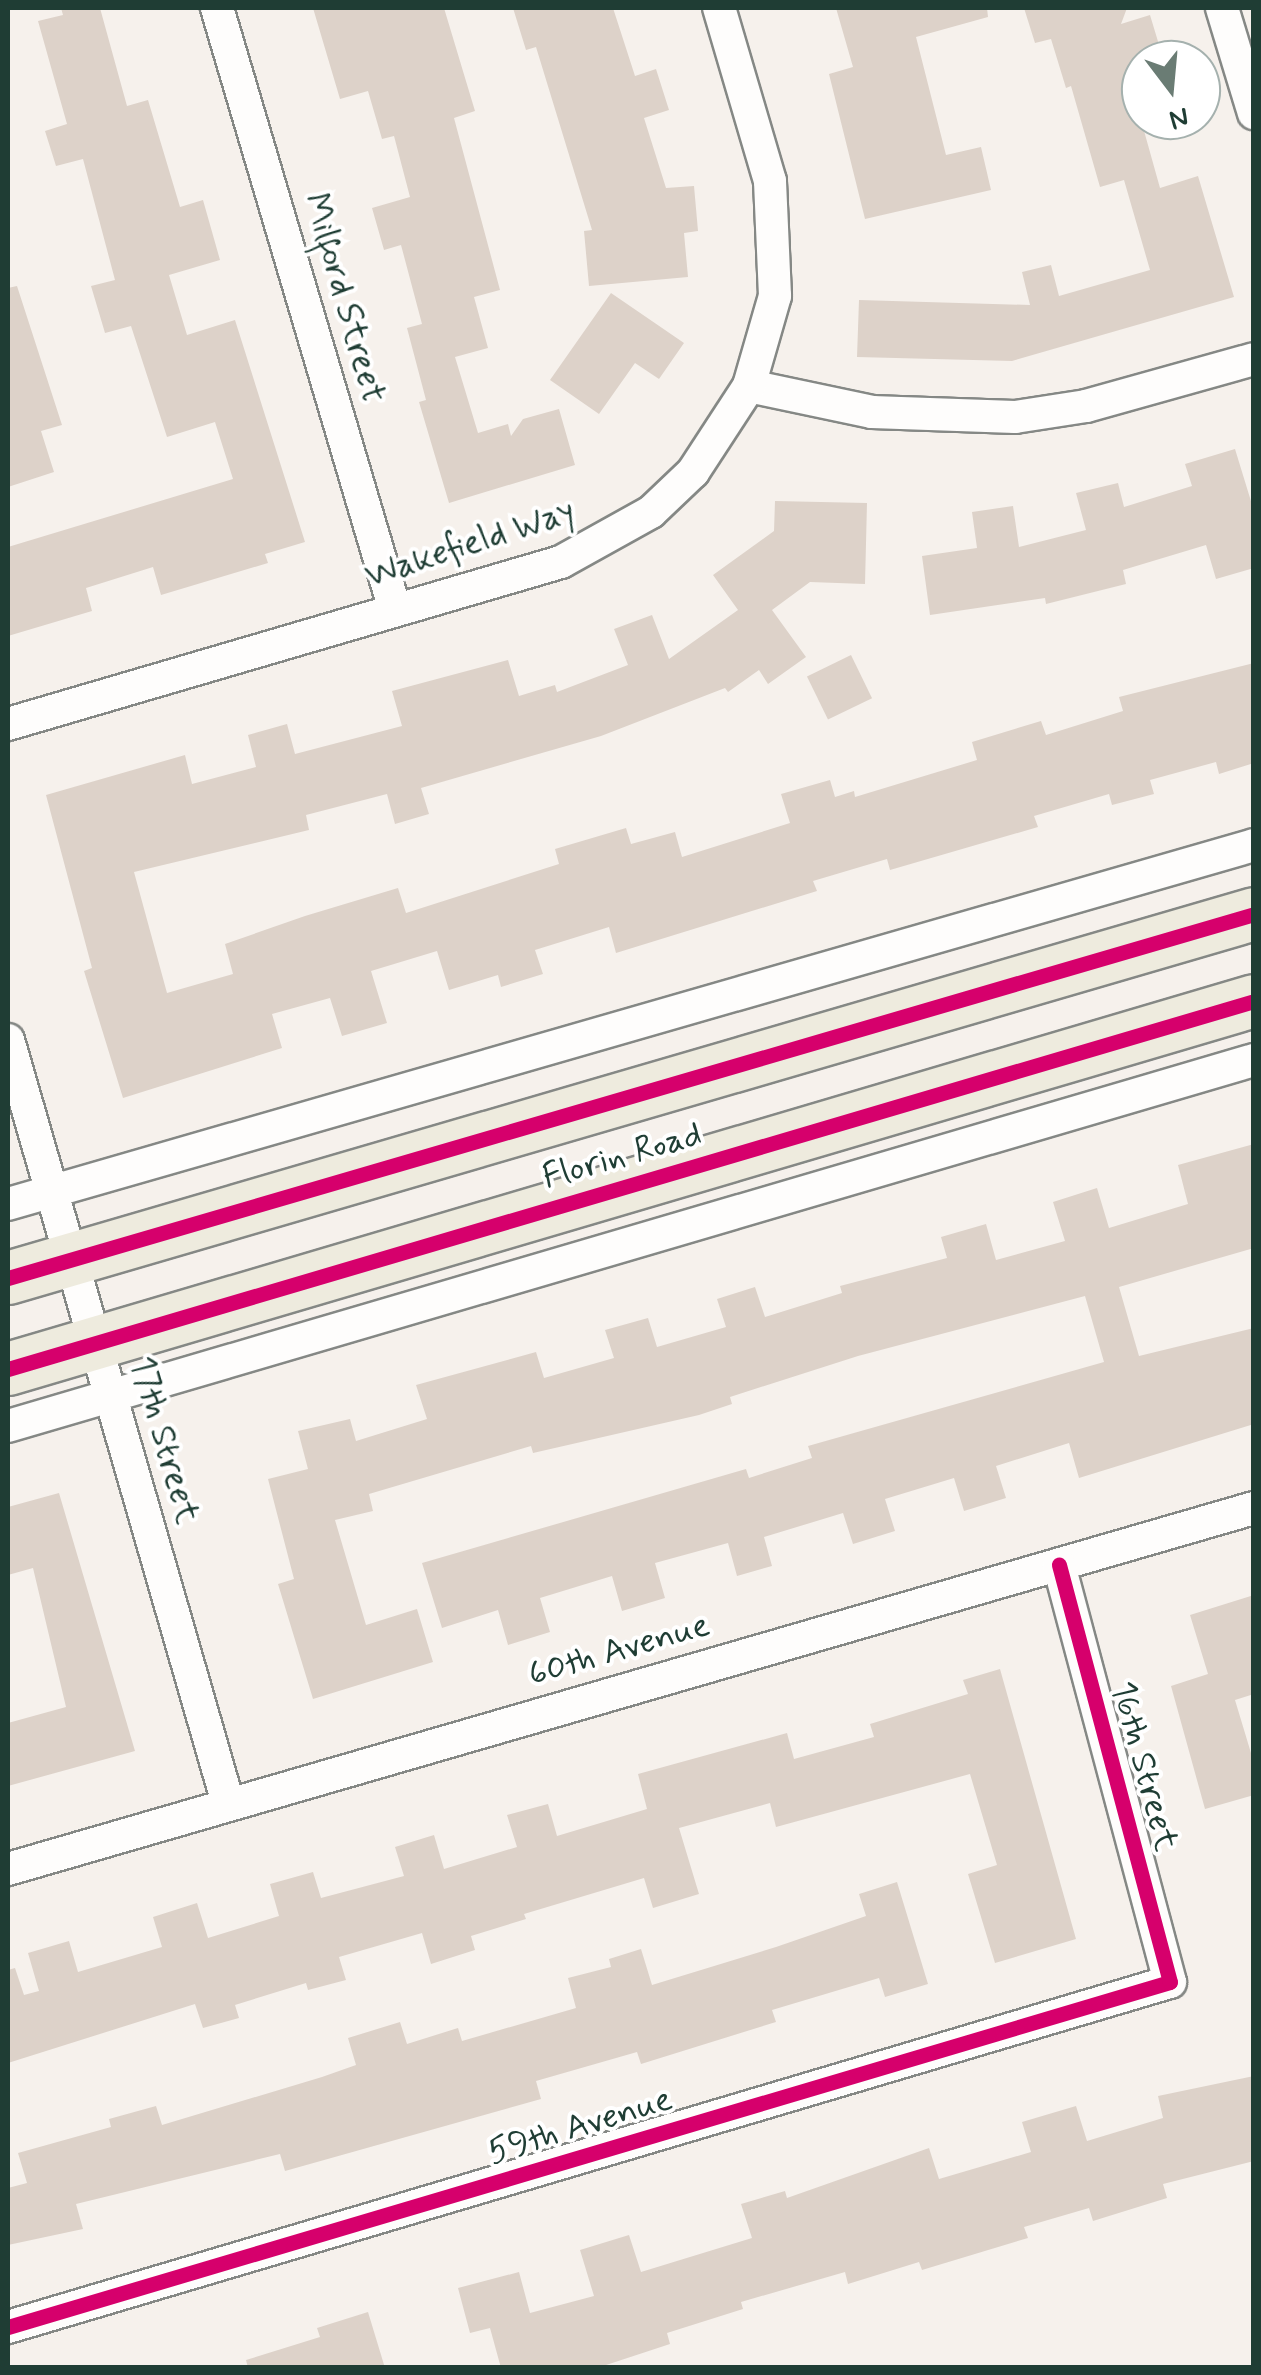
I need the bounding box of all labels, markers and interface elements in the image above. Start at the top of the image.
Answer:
north arrow [1121,40,1221,140]
text: N [1165,97,1193,138]
street label: Milford Street [294,189,394,407]
street label: Wakefield Way [357,490,583,598]
street label: Florin Road [538,1113,706,1199]
street label: 17th Street [120,1351,208,1529]
street label: 60th Avenue [524,1604,714,1696]
street label: 16th Street [1101,1676,1187,1856]
street label: 59th Avenue [483,2078,677,2174]

